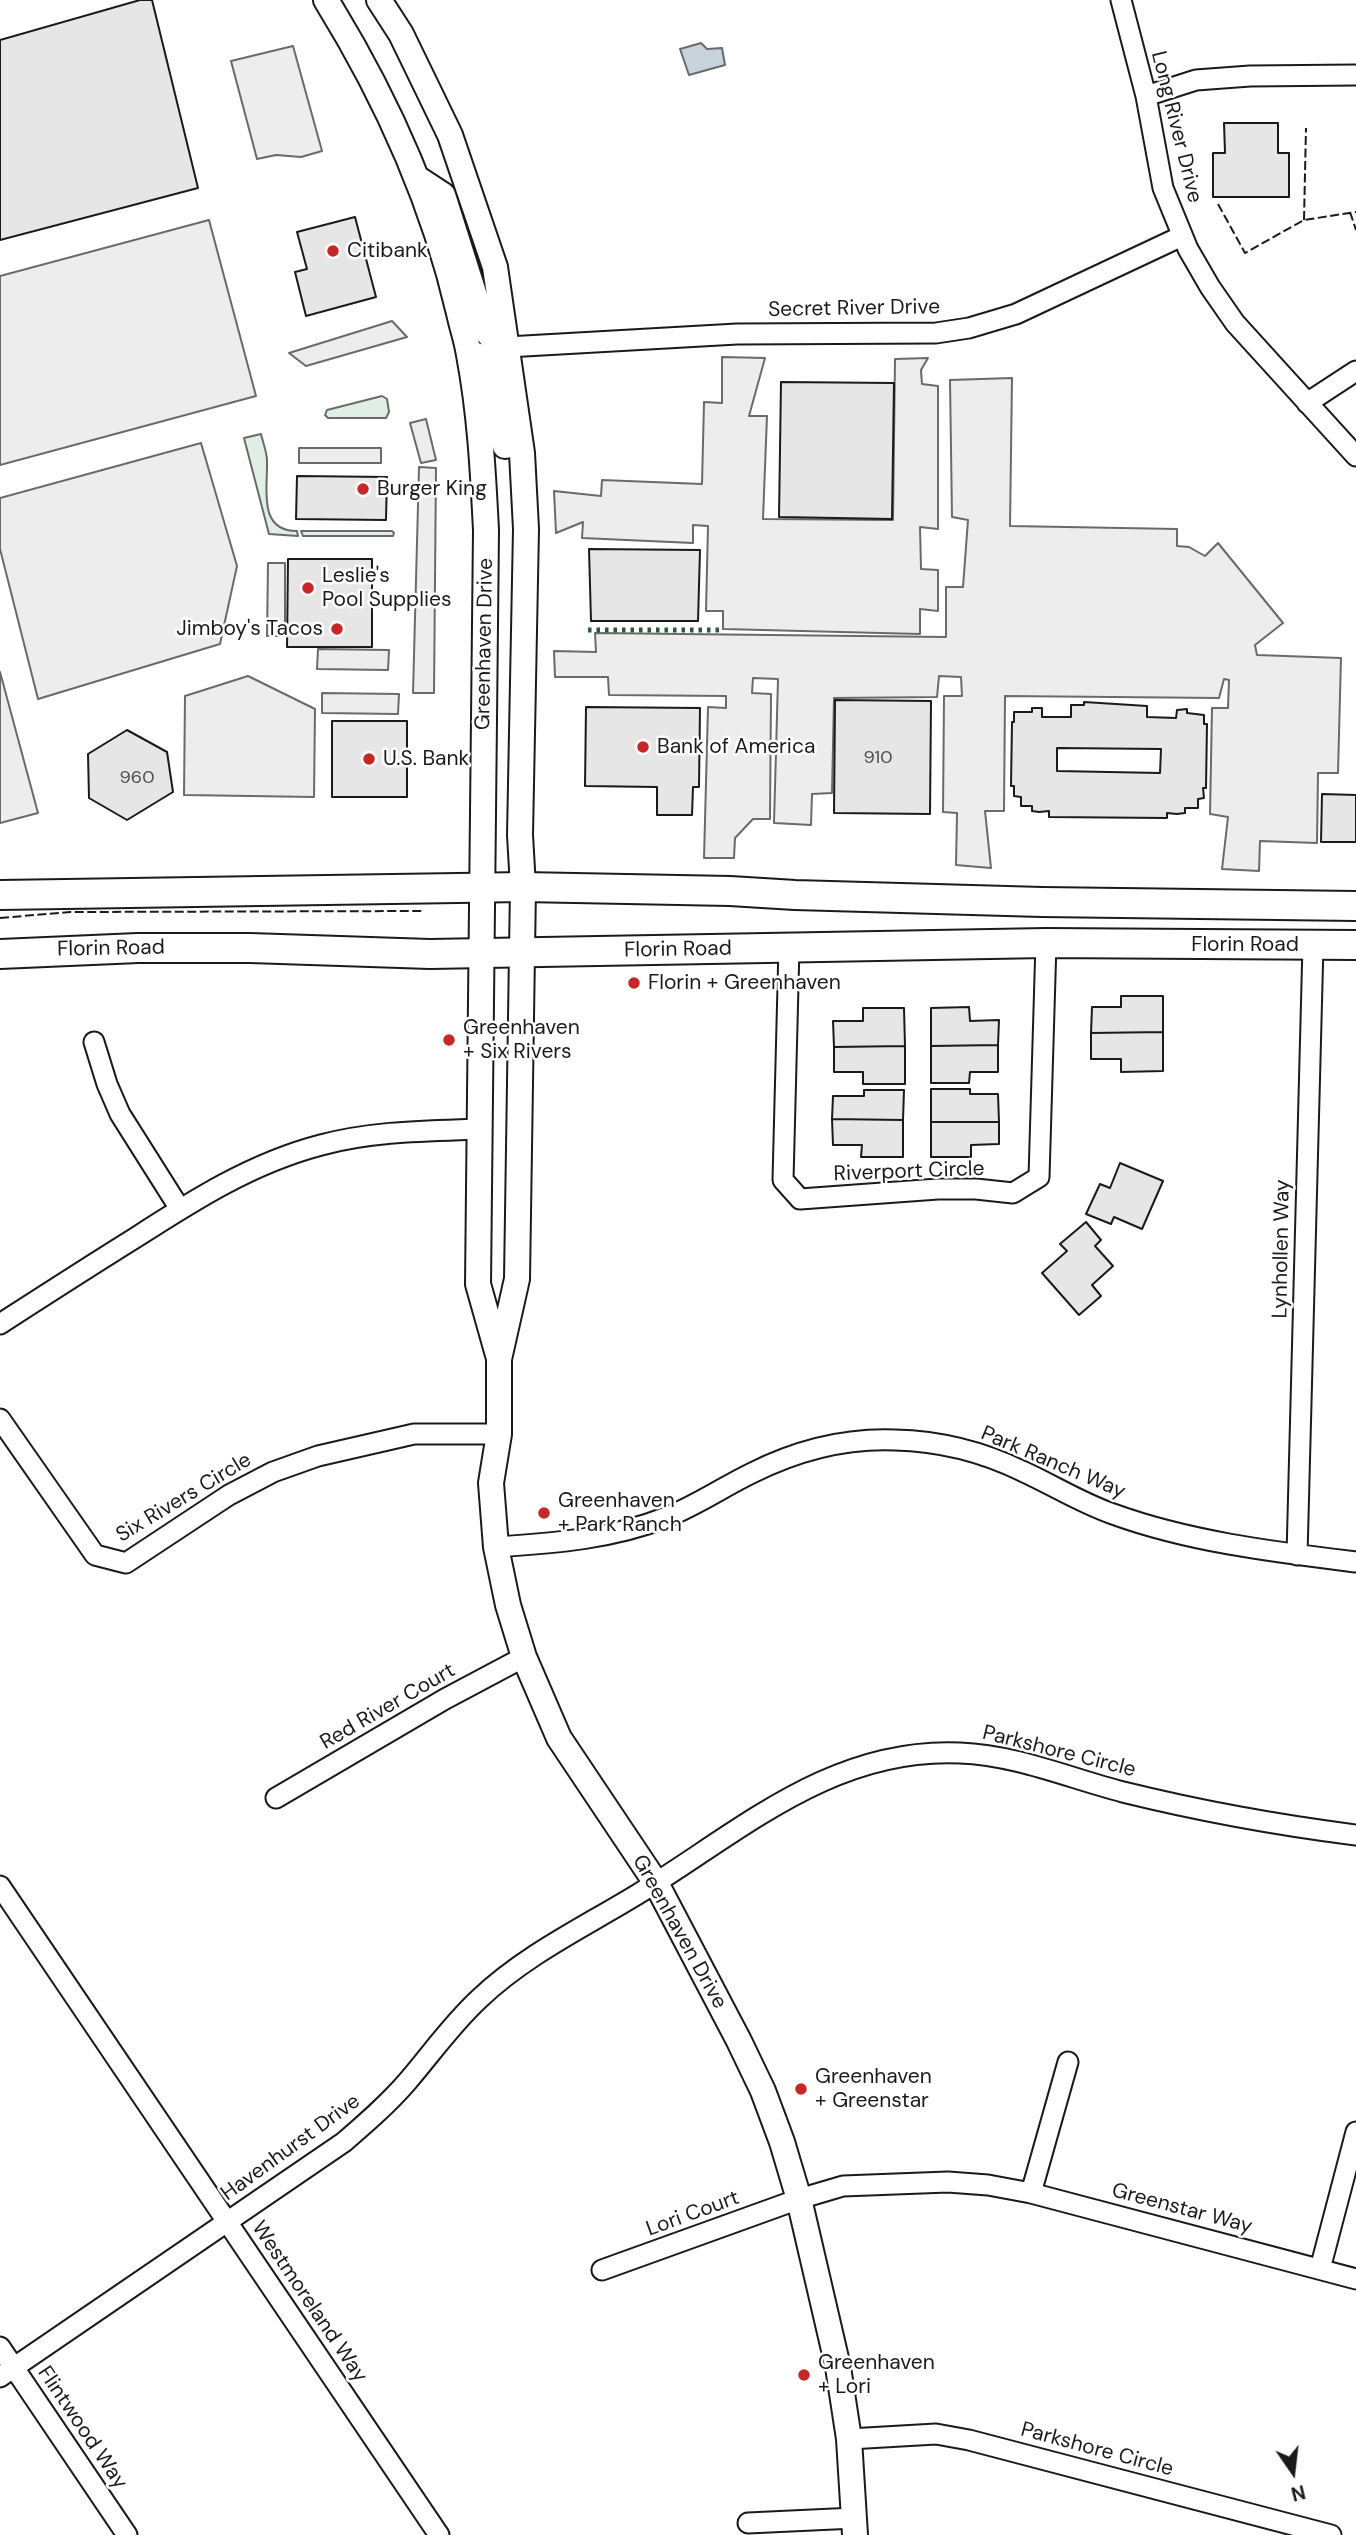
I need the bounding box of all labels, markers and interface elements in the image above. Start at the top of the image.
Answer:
street label: Long River Drive [1145,49,1207,205]
place label: Citibank [347,238,428,264]
marker: Citibank [325,243,341,259]
street label: Secret River Drive [768,295,940,323]
place label: Burger King [377,476,487,502]
marker: Burger King [355,481,371,497]
street label: Greenhaven Drive [471,558,499,730]
place label: Leslie's Pool Supplies [322,563,451,613]
marker: Leslie's Pool Supplies [300,580,316,596]
place label: Jimboy's Tacos [176,616,323,642]
marker: Jimboy's Tacos [329,621,345,637]
place label: Bank of America [657,734,815,760]
marker: Bank of America [635,739,651,755]
place label: U.S. Bank [383,746,469,772]
house number: 910 [864,747,892,769]
marker: U.S. Bank [361,751,377,767]
house number: 960 [120,767,154,789]
street label: Florin Road [1191,932,1299,958]
street label: Florin Road [57,935,165,963]
street label: Florin Road [624,936,732,964]
place label: Florin + Greenhaven [648,970,841,996]
marker: Florin + Greenhaven [626,975,642,991]
place label: Greenhaven + Six Rivers [463,1015,580,1065]
marker: Greenhaven + Six Rivers [441,1032,457,1048]
street label: Riverport Circle [833,1157,985,1187]
street label: Lynhollen Way [1268,1179,1296,1319]
street label: Park Ranch Way [977,1421,1129,1505]
street label: Six Rivers Circle [112,1448,256,1548]
place label: Greenhaven + Park Ranch [558,1488,682,1538]
marker: Greenhaven + Park Ranch [536,1505,552,1521]
street label: Red River Court [316,1658,460,1756]
street label: Parkshore Circle [980,1721,1138,1783]
street label: Greenhaven Drive [626,1851,732,2013]
place label: Greenhaven + Greenstar [815,2064,932,2114]
marker: Greenhaven + Greenstar [793,2081,809,2097]
street label: Havenhurst Drive [217,2089,365,2207]
street label: Greenstar Way [1109,2178,1255,2240]
street label: Lori Court [643,2186,743,2242]
street label: Westmoreland Way [246,2217,372,2387]
place label: Greenhaven + Lori [818,2350,935,2400]
street label: Flintwood Way [32,2362,132,2494]
marker: Greenhaven + Lori [796,2367,812,2383]
street label: Parkshore Circle [1018,2418,1176,2482]
north arrow [1258,2437,1328,2507]
text: N [1288,2479,1308,2507]

